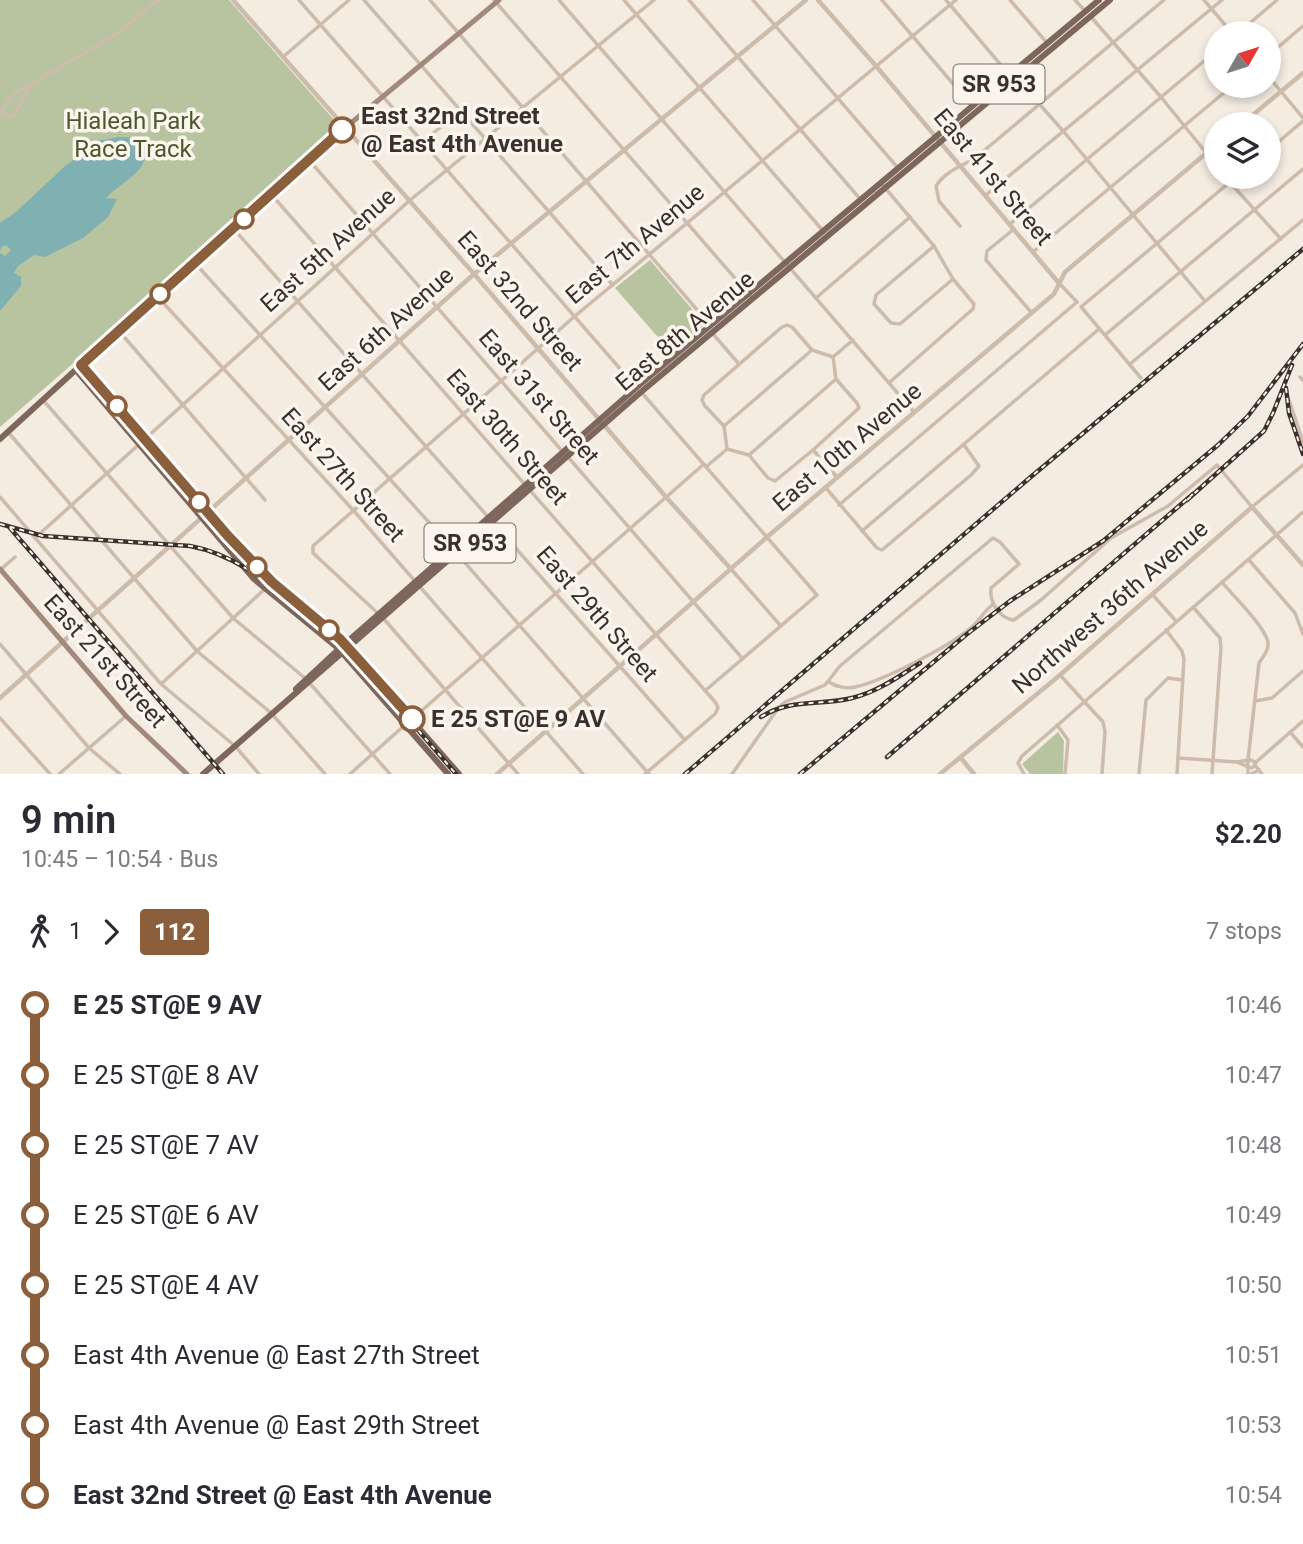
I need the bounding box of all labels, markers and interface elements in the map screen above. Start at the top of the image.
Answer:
north arrow [1204,21,1281,98]
map controls [1204,21,1281,189]
road number: SR 953 [954,64,1044,104]
place label: East 32nd Street @ East 4th Avenue [361,102,563,158]
street label: East 41st Street [928,103,1058,251]
park label: Hialeah Park Race Track [65,107,201,163]
button: layers [1204,112,1281,189]
marker: East 32nd Street @ East 4th Avenue [329,117,355,143]
street label: East 7th Avenue [560,178,710,310]
street label: East 5th Avenue [255,182,401,318]
unlabelled marker [234,209,254,229]
street label: East 32nd Street [452,225,588,377]
street label: East 6th Avenue [313,261,459,397]
street label: East 8th Avenue [610,265,760,397]
unlabelled marker [150,284,170,304]
street label: East 31st Street [473,324,605,470]
street label: East 30th Street [441,364,573,511]
street label: East 10th Avenue [767,377,927,517]
unlabelled marker [107,396,127,416]
street label: East 27th Street [276,402,410,548]
unlabelled marker [189,492,209,512]
street label: Northwest 36th Avenue [1006,514,1214,700]
road number: SR 953 [424,524,516,562]
street label: East 29th Street [531,541,663,688]
unlabelled marker [247,557,267,577]
street label: East 21st Street [38,589,172,733]
unlabelled marker [319,620,339,640]
place label: E 25 ST@E 9 AV [431,705,606,733]
marker: E 25 ST@E 9 AV [399,706,425,732]
text: 9 min [21,798,116,842]
text: $2.20 [1215,819,1282,849]
text: 10:45 – 10:54 · Bus [21,846,218,873]
icon: walk [21,913,59,951]
icon: forward [92,913,130,951]
text: 1 [69,918,82,945]
text: 112 [154,918,195,946]
text: 7 stops [1206,918,1282,945]
text: E 25 ST@E 9 AV [73,990,262,1020]
text: 10:46 [1225,992,1282,1019]
text: E 25 ST@E 8 AV [73,1060,259,1090]
text: 10:47 [1225,1062,1282,1089]
text: E 25 ST@E 7 AV [73,1130,259,1160]
text: 10:48 [1225,1132,1282,1159]
text: E 25 ST@E 6 AV [73,1200,259,1230]
text: 10:49 [1225,1202,1282,1229]
text: E 25 ST@E 4 AV [73,1270,259,1300]
text: 10:50 [1225,1272,1282,1299]
text: East 4th Avenue @ East 27th Street [73,1340,480,1370]
text: 10:51 [1225,1342,1282,1369]
text: East 4th Avenue @ East 29th Street [73,1410,480,1440]
text: 10:53 [1225,1412,1282,1439]
text: East 32nd Street @ East 4th Avenue [73,1480,492,1510]
text: 10:54 [1225,1482,1282,1509]

